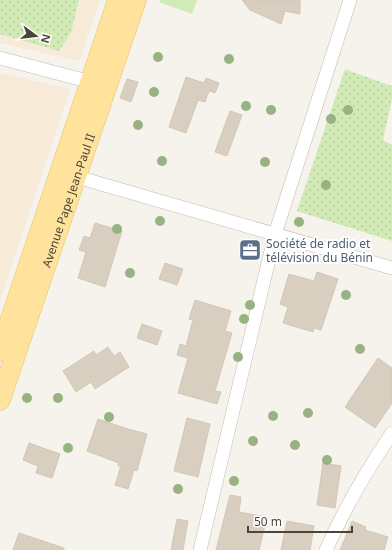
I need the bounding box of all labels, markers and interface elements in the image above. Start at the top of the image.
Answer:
north arrow [16,16,56,56]
text: N [38,32,55,45]
street label: Avenue Pape Jean-Paul II [37,131,99,269]
place label: Société de radio et télévision du Bénin [266,235,373,266]
office icon: Société de radio et télévision du Bénin [237,237,263,263]
scale bar [248,508,352,534]
text: 50 m [254,513,282,530]

